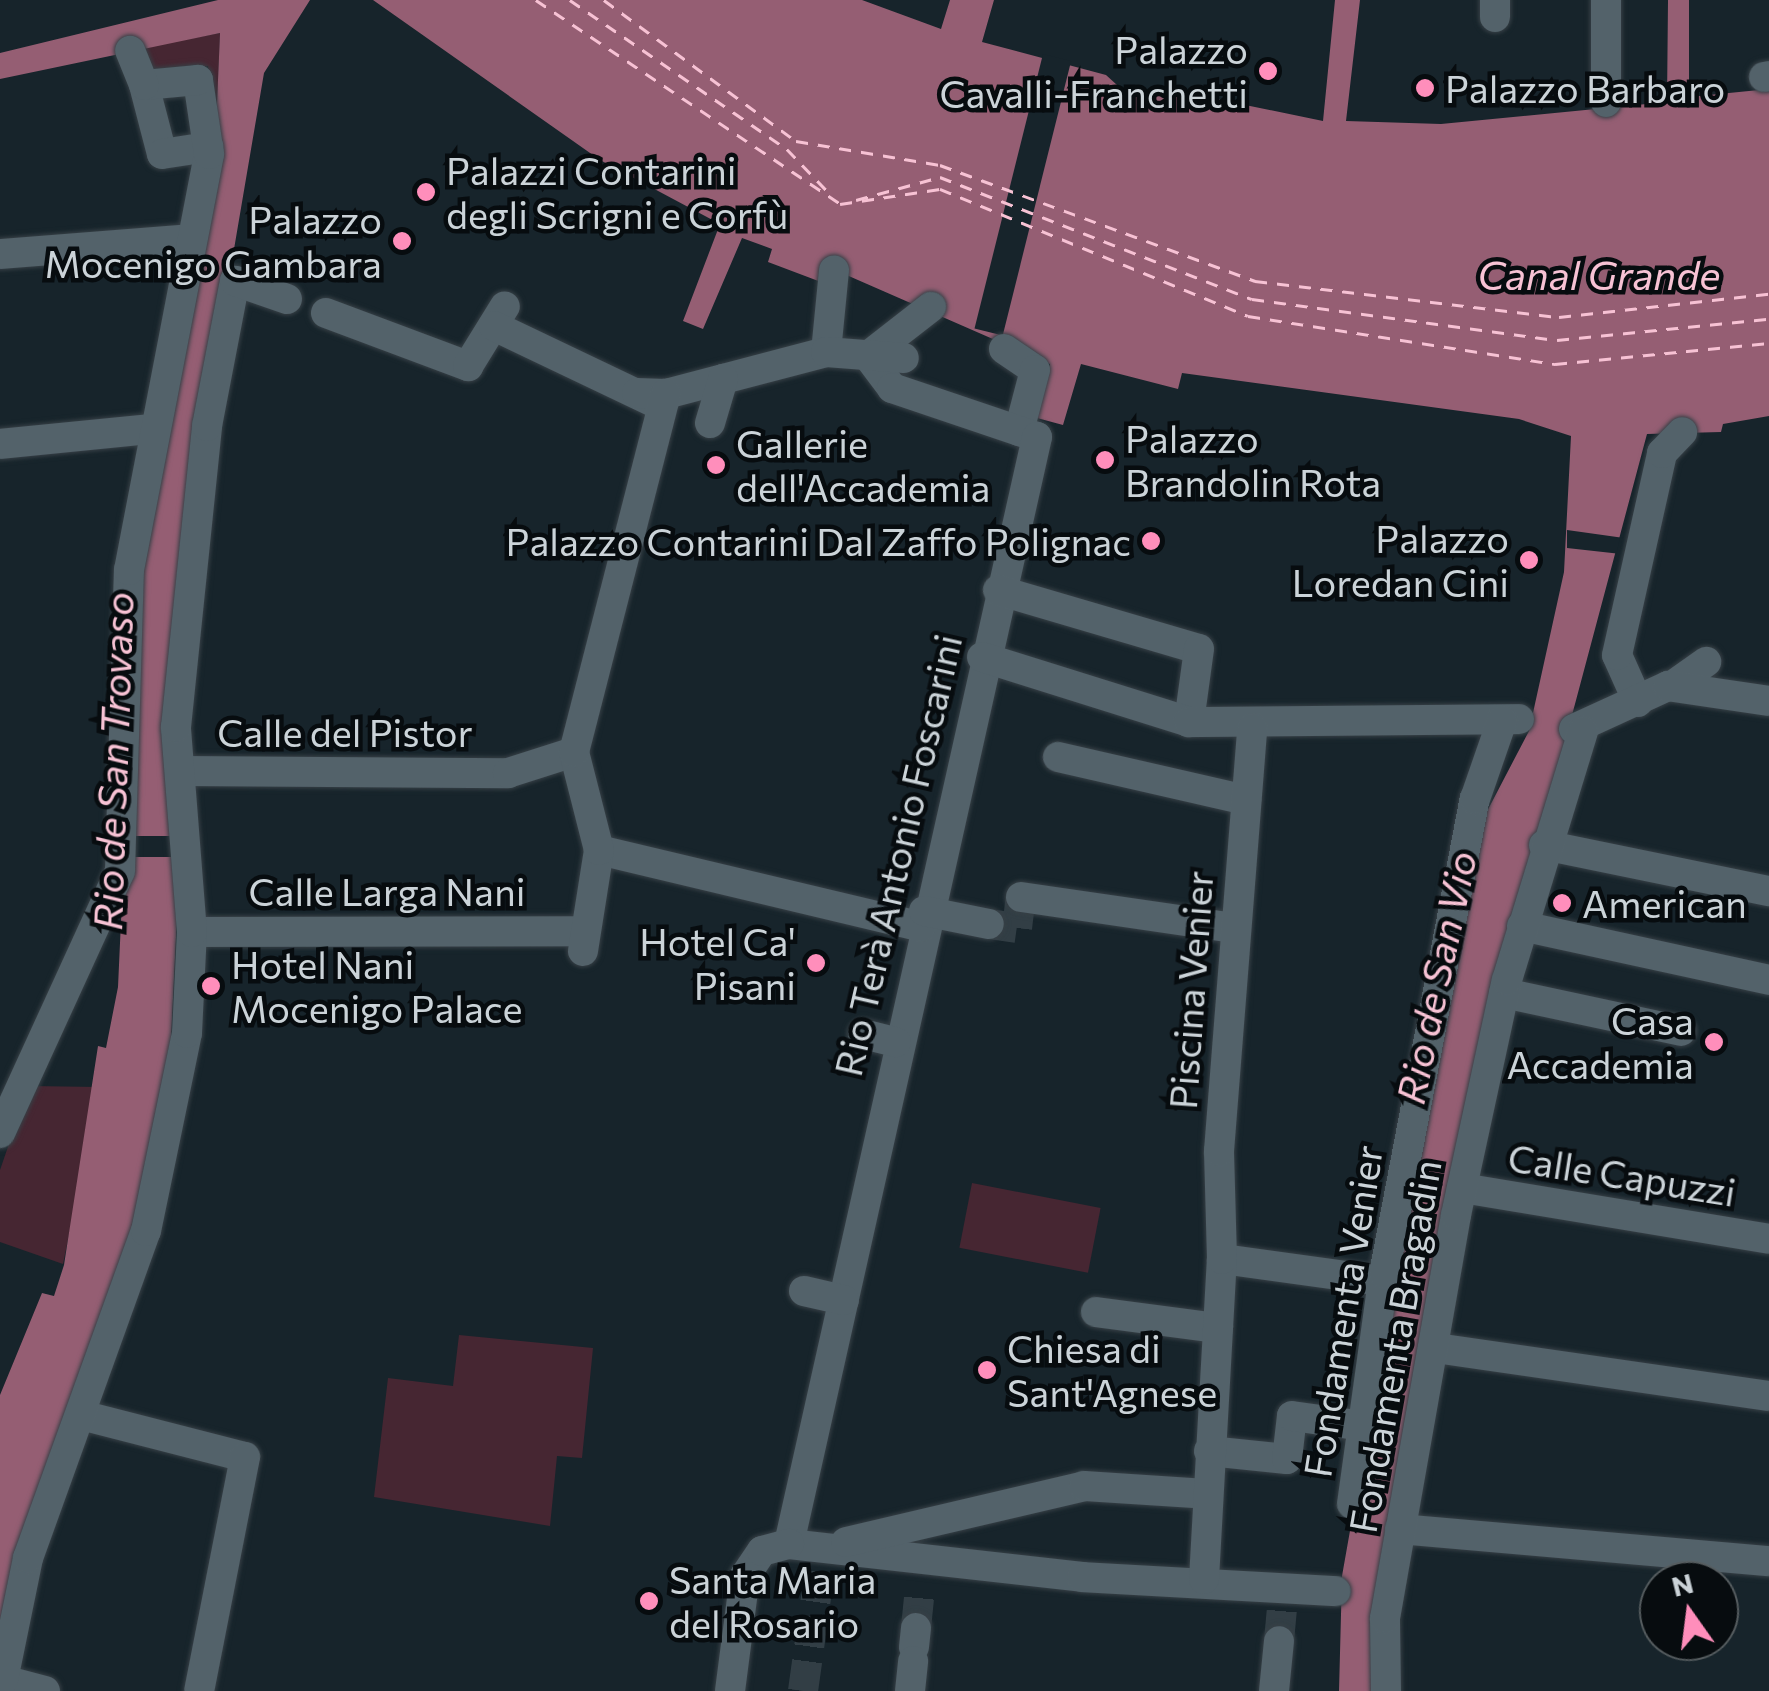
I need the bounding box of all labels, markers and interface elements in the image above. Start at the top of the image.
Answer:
place label: Palazzo Cavalli-Franchetti [939,26,1248,115]
marker: Palazzo Cavalli-Franchetti [1257,60,1279,82]
place label: Palazzo Barbaro [1445,65,1725,111]
marker: Palazzo Barbaro [1414,77,1436,99]
place label: Palazzi Contarini degli Scrigni e Corfù [446,147,788,236]
marker: Palazzi Contarini degli Scrigni e Corfù [415,181,437,203]
place label: Palazzo Mocenigo Gambara [45,196,382,286]
marker: Palazzo Mocenigo Gambara [391,230,413,252]
water label: Canal Grande [1478,250,1720,298]
place label: Palazzo Brandolin Rota [1125,415,1381,504]
place label: Gallerie dell'Accademia [736,420,990,509]
marker: Palazzo Brandolin Rota [1094,449,1116,471]
marker: Gallerie dell'Accademia [705,454,727,476]
place label: Palazzo Loredan Cini [1292,515,1509,604]
place label: Palazzo Contarini Dal Zaffo Polignac [506,518,1131,564]
marker: Palazzo Contarini Dal Zaffo Polignac [1140,530,1162,552]
marker: Palazzo Loredan Cini [1518,549,1540,571]
water label: Rio de San Trovaso [82,591,142,931]
street label: Rio Terà Antonio Foscarini [824,630,970,1080]
street label: Calle del Pistor [217,709,473,755]
water label: Rio de San Vio [1385,846,1485,1108]
street label: Calle Larga Nani [249,868,525,914]
street label: Piscina Venier [1159,869,1221,1111]
place label: American [1582,880,1747,926]
marker: American [1551,892,1573,914]
place label: Hotel Ca' Pisani [639,918,796,1008]
place label: Hotel Nani Mocenigo Palace [231,941,523,1030]
marker: Hotel Ca' Pisani [805,952,827,974]
marker: Hotel Nani Mocenigo Palace [200,975,222,997]
place label: Casa Accademia [1506,997,1694,1086]
marker: Casa Accademia [1703,1031,1725,1053]
street label: Calle Capuzzi [1505,1134,1739,1214]
street label: Fondamenta Venier [1293,1142,1391,1480]
street label: Fondamenta Bragadin [1339,1156,1449,1536]
place label: Chiesa di Sant'Agnese [1007,1325,1217,1415]
marker: Chiesa di Sant'Agnese [976,1359,998,1381]
place label: Santa Maria del Rosario [669,1556,876,1646]
north arrow [1639,1561,1739,1661]
text: N [1668,1565,1697,1603]
marker: Santa Maria del Rosario [638,1590,660,1612]

